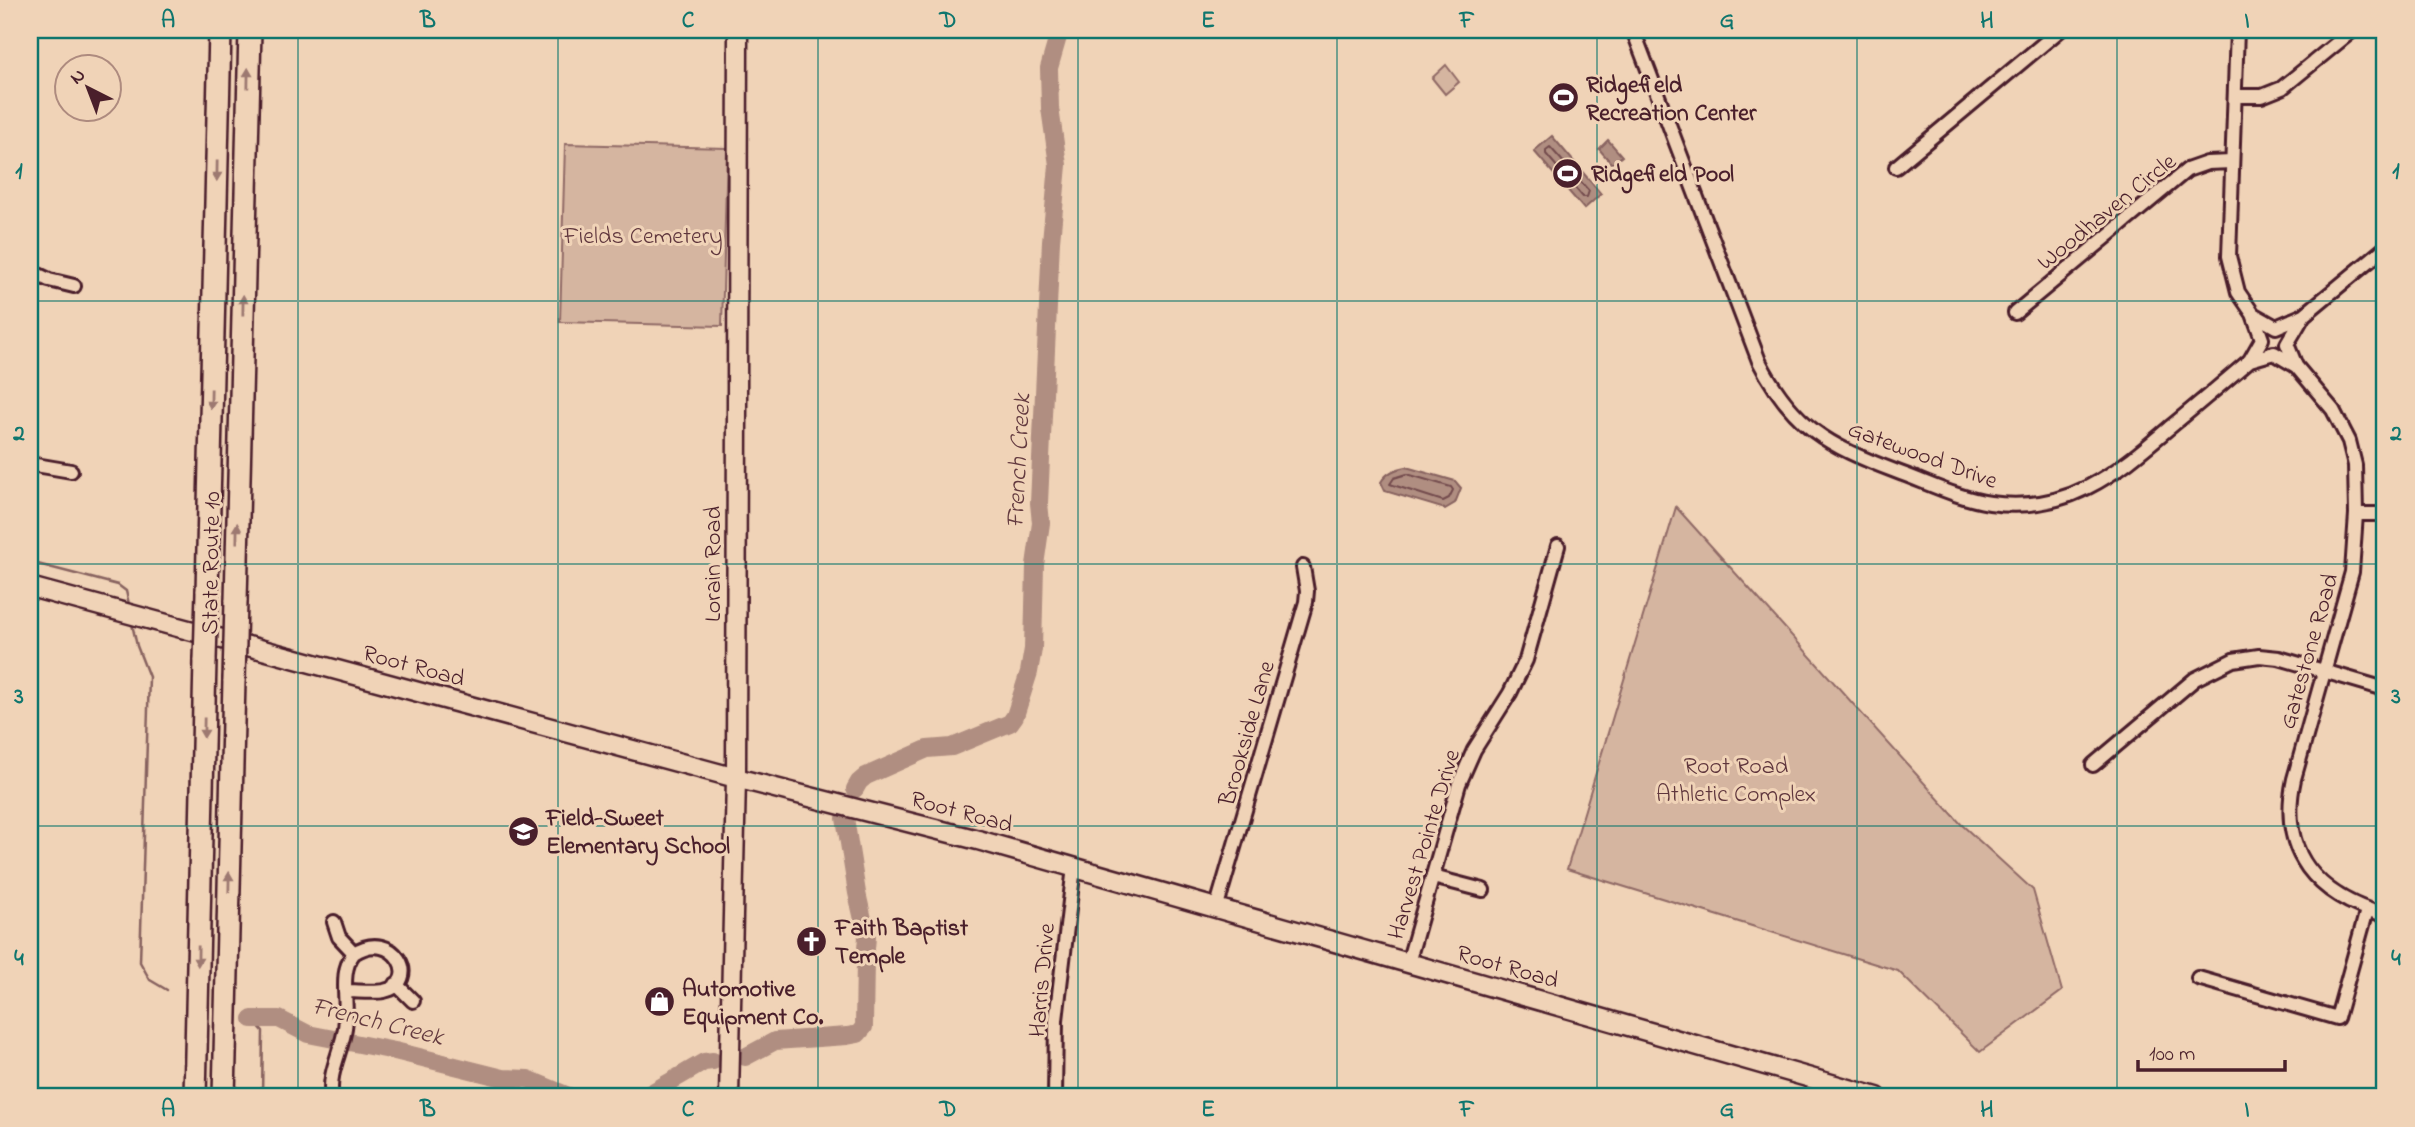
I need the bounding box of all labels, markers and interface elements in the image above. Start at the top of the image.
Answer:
text: A [161,5,175,38]
text: B [419,5,436,38]
text: C [682,5,695,38]
text: D [939,5,956,38]
text: E [1201,5,1215,38]
text: F [1459,5,1475,38]
text: G [1720,5,1734,38]
text: H [1980,5,1994,38]
text: I [2244,5,2250,38]
north arrow [52,52,122,122]
text: N [64,63,92,92]
one-way arrow [243,67,254,89]
place label: Ridgefield Recreation Center [1586,69,1757,132]
sports icon: Ridgefield Recreation Center [1546,81,1580,115]
street label: Woodhaven Circle [2030,146,2185,280]
text: 1 [15,156,23,189]
sports icon: Ridgefield Pool [1551,156,1585,190]
text: 1 [2392,156,2400,189]
place label: Ridgefield Pool [1591,158,1734,194]
one-way arrow [211,161,222,183]
park label: Fields Cemetery [562,220,723,256]
one-way arrow [237,294,249,316]
one-way arrow [206,388,217,410]
water label: French Creek [997,391,1043,529]
street label: Gatewood Drive [1842,413,2002,500]
text: 2 [12,418,25,451]
text: 2 [2389,418,2402,451]
street label: State Route 10 [194,491,231,635]
street label: Lorain Road [697,505,732,622]
one-way arrow [232,521,243,543]
street label: Gatestone Road [2271,569,2349,734]
street label: Root Road [358,637,469,698]
street label: Brookside Lane [1211,657,1286,811]
text: 3 [13,681,24,714]
text: 3 [2390,681,2401,714]
one-way arrow [198,717,209,739]
street label: Harvest Pointe Drive [1380,745,1471,944]
park label: Root Road Athletic Complex [1656,750,1816,813]
street label: Root Road [906,783,1017,844]
place label: Field-Sweet Elementary School [545,802,730,866]
school or university icon: Field-Sweet Elementary School [506,814,540,848]
one-way arrow [224,871,235,893]
place label: Faith Baptist Temple [834,912,969,975]
street label: Harris Drive [1021,921,1066,1039]
church icon: Faith Baptist Temple [795,924,829,958]
street label: Root Road [1452,937,1563,1000]
text: 4 [14,943,24,976]
text: 4 [2391,943,2401,976]
one-way arrow [193,945,204,967]
place label: Automotive Equipment Co. [682,973,823,1036]
shop icon: Automotive Equipment Co. [642,985,676,1019]
water label: French Creek [307,988,449,1058]
scale bar [2138,1029,2286,1073]
text: 100 m [2149,1040,2195,1070]
text: A [161,1094,175,1127]
text: B [419,1094,436,1127]
text: C [682,1094,695,1127]
text: D [939,1094,956,1127]
text: E [1201,1094,1215,1127]
text: F [1459,1094,1475,1127]
text: G [1720,1094,1734,1127]
text: H [1980,1094,1994,1127]
text: I [2244,1094,2250,1127]

